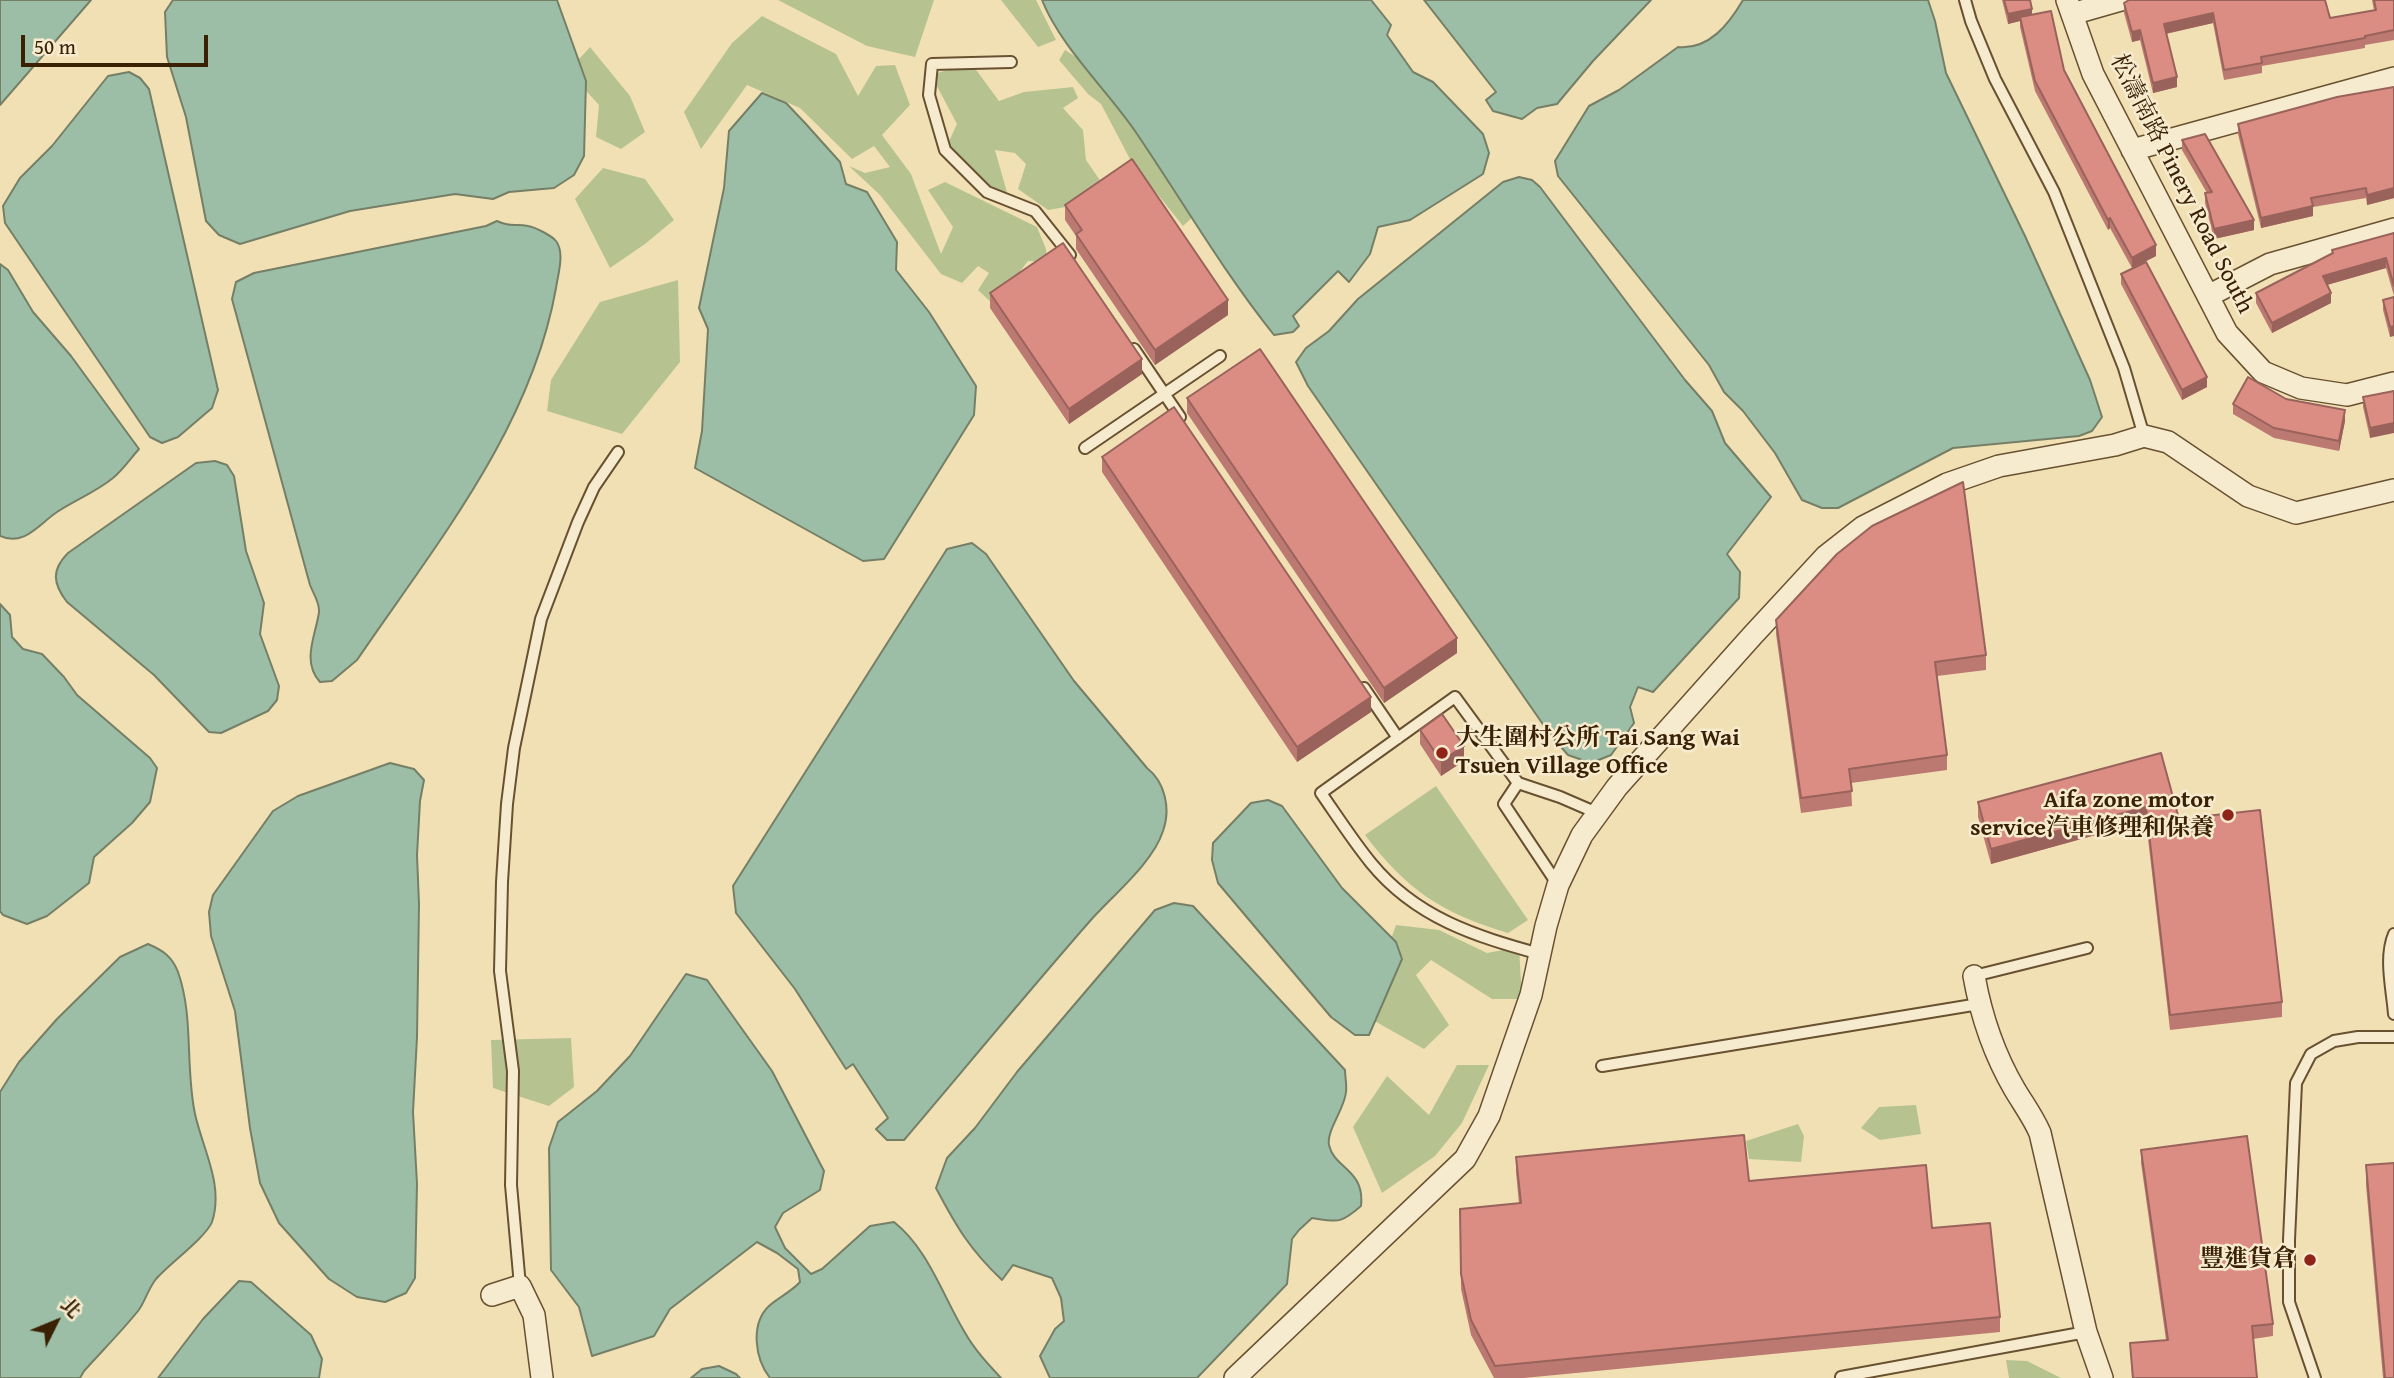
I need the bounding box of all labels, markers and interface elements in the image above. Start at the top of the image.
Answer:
scale bar [24,21,212,65]
text: 50 m [34,31,76,62]
street label: 松濤南路 Pinery Road South [2103,50,2259,318]
place label: 大生圍村公所 Tai Sang Wai Tsuen Village Office [1456,725,1740,781]
marker: 大生圍村公所 Tai Sang Wai Tsuen Village Office [1434,745,1450,761]
place label: Aifa zone motor service汽車修理和保養 [1970,787,2214,843]
marker: Aifa zone motor service汽車修理和保養 [2220,807,2236,823]
place label: 豐進貨倉 [2200,1246,2296,1274]
marker: 豐進貨倉 [2302,1252,2318,1268]
north arrow [21,1287,91,1357]
text: 北 [55,1291,88,1324]

